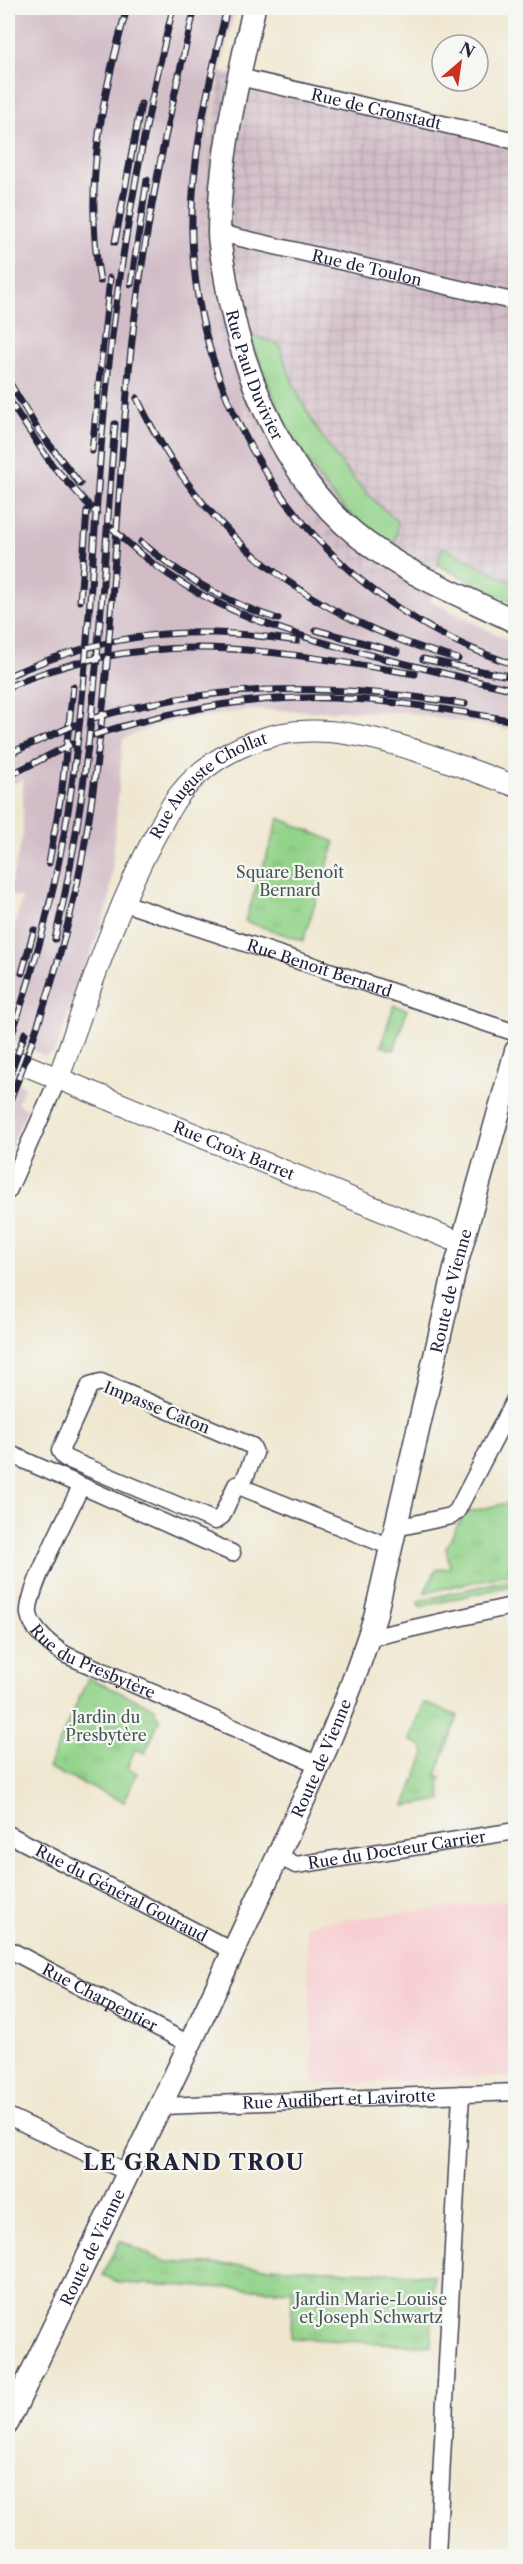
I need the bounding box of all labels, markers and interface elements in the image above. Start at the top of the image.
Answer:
north arrow [430,33,490,93]
text: N [456,38,478,62]
street label: Rue de Cronstadt [309,84,444,134]
street label: Rue de Toulon [310,245,424,290]
street label: Rue Paul Duvivier [222,308,288,444]
street label: Rue Auguste Chollat [145,728,270,842]
park label: Square Benoît Bernard [236,862,344,900]
street label: Rue Benoît Bernard [245,935,395,1001]
street label: Rue Croix Barret [170,1117,298,1184]
street label: Route de Vienne [426,1227,476,1355]
street label: Impasse Caton [101,1377,213,1437]
street label: Rue du Presbytère [26,1620,159,1703]
street label: Route de Vienne [287,1696,355,1821]
park label: Jardin du Presbytère [65,1707,147,1745]
street label: Rue du Docteur Carrier [306,1826,487,1873]
street label: Rue du Général Gouraud [32,1840,211,1946]
street label: Rue Charpentier [39,1959,161,2036]
street label: Rue Audibert et Lavirotte [242,2085,436,2113]
district label: LE GRAND TROU [83,2149,305,2176]
street label: Route de Vienne [56,2186,129,2309]
park label: Jardin Marie-Louise et Joseph Schwartz [292,2289,447,2327]

